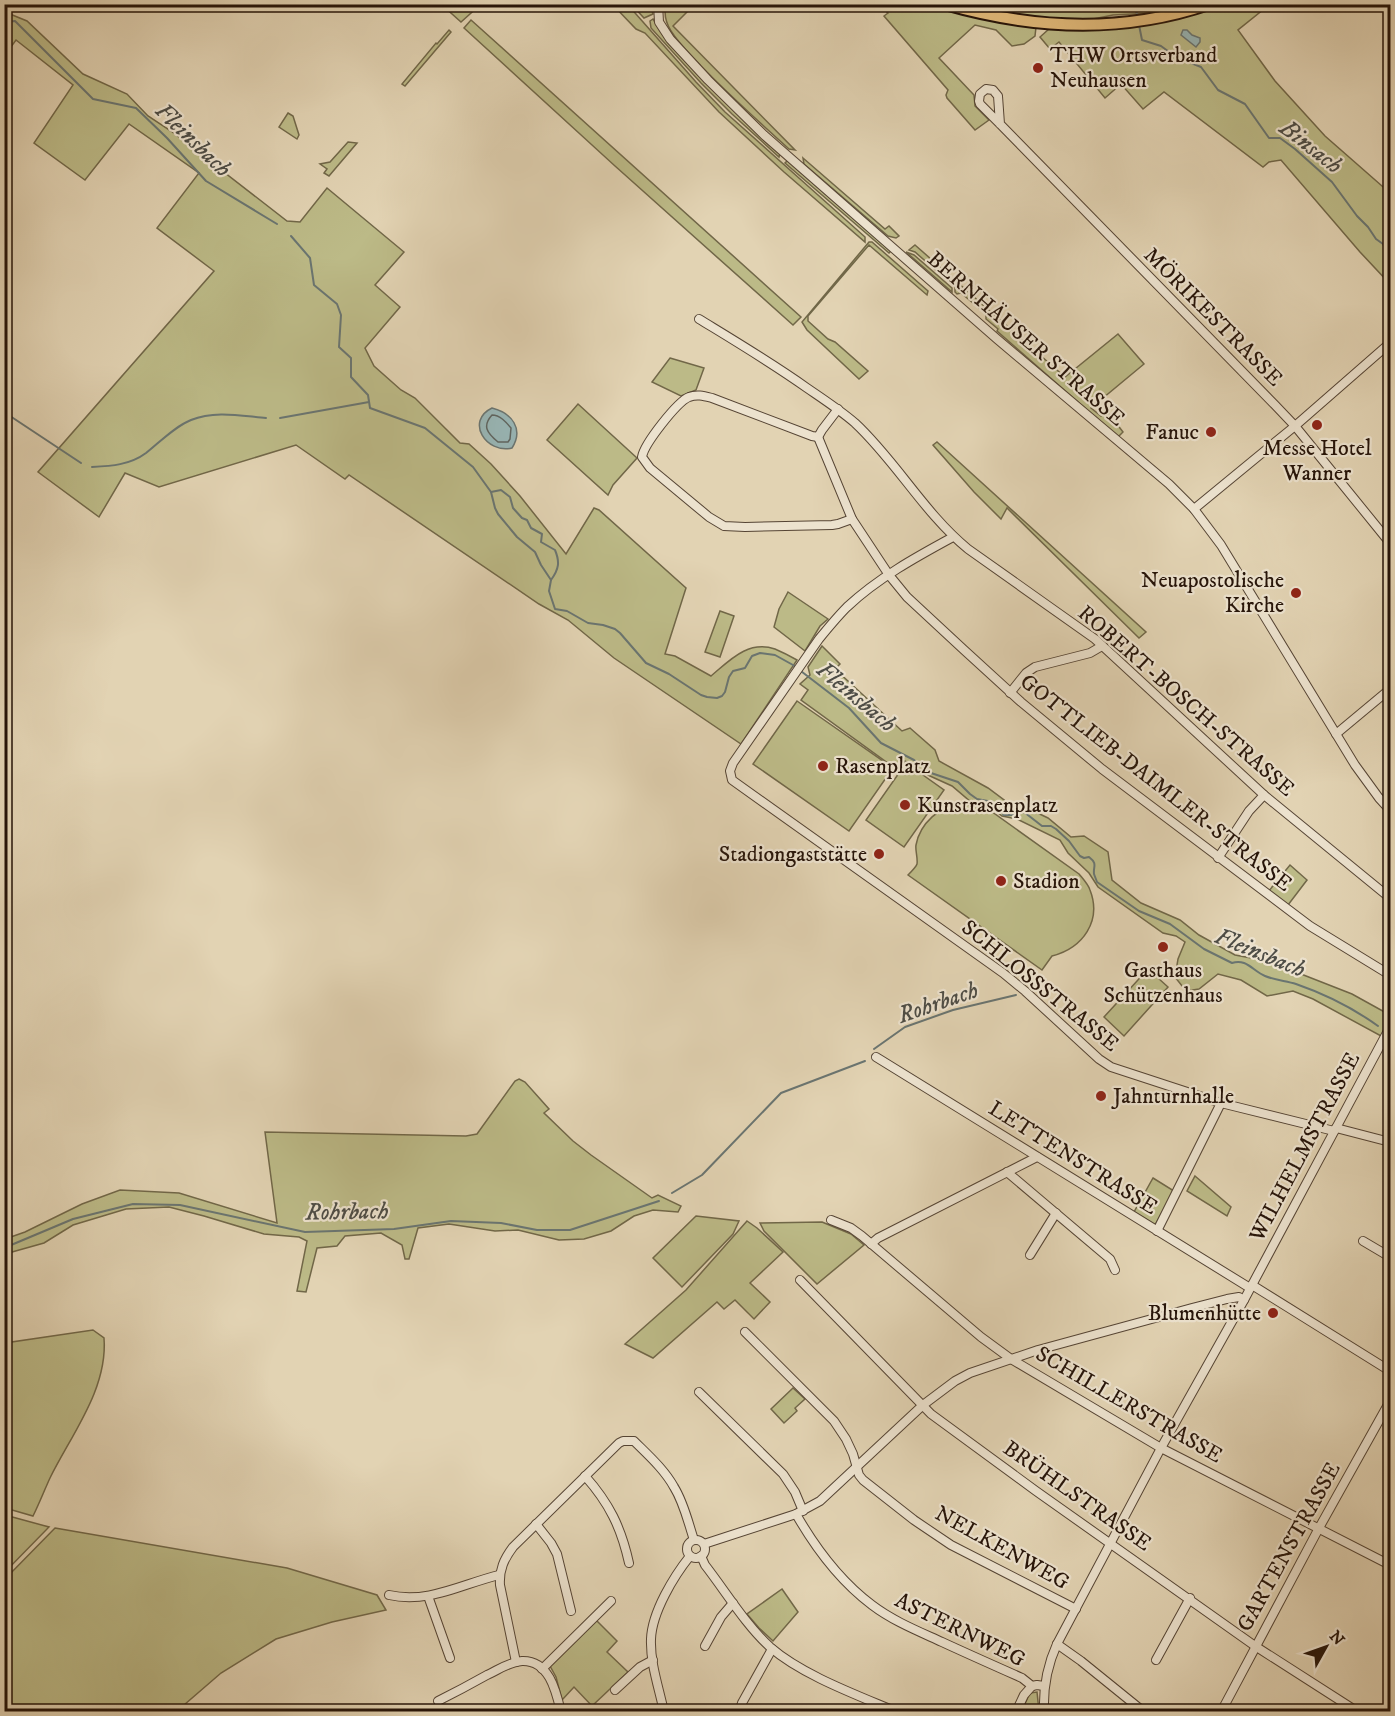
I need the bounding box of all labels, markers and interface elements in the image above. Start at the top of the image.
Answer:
place label: THW Ortsverband Neuhausen [1050,42,1217,94]
marker: THW Ortsverband Neuhausen [1031,61,1045,75]
water label: Fleinsbach [148,96,238,184]
water label: Binsach [1273,113,1348,181]
street label: MÖRIKESTRASSE [1138,242,1288,392]
street label: BERNHÄUSER STRASSE [922,246,1130,432]
marker: Messe Hotel Wanner [1310,418,1324,432]
place label: Fanuc [1145,419,1199,446]
marker: Fanuc [1204,425,1218,439]
place label: Messe Hotel Wanner [1262,435,1372,487]
place label: Neuapostolische Kirche [1141,567,1284,619]
marker: Neuapostolische Kirche [1289,586,1303,600]
street label: ROBERT-BOSCH-STRASSE [1072,600,1300,802]
water label: Fleinsbach [810,655,902,739]
street label: GOTTLIEB-DAIMLER-STRASSE [1015,668,1297,898]
place label: Rasenplatz [835,753,931,780]
marker: Rasenplatz [816,759,830,773]
place label: Kunstrasenplatz [917,792,1058,819]
marker: Kunstrasenplatz [898,798,912,812]
place label: Stadiongaststätte [719,841,867,868]
marker: Stadiongaststätte [872,847,886,861]
place label: Stadion [1013,868,1080,895]
marker: Stadion [994,874,1008,888]
street label: SCHLOSSSTRASSE [956,914,1124,1058]
water label: Fleinsbach [1210,921,1310,985]
marker: Gasthaus Schützenhaus [1156,940,1170,954]
place label: Gasthaus Schützenhaus [1103,957,1223,1009]
water label: Rohrbach [893,975,982,1031]
street label: WILHELMSTRASSE [1243,1048,1366,1247]
place label: Jahnturnhalle [1111,1083,1234,1110]
marker: Jahnturnhalle [1094,1089,1108,1103]
street label: LETTENSTRASSE [984,1095,1162,1221]
water label: Rohrbach [304,1196,389,1228]
place label: Blumenhütte [1148,1300,1261,1327]
marker: Blumenhütte [1266,1306,1280,1320]
street label: SCHILLERSTRASSE [1031,1341,1227,1469]
street label: BRÜHLSTRASSE [998,1435,1156,1557]
street label: GARTENSTRASSE [1231,1458,1347,1636]
street label: NELKENWEG [930,1500,1074,1596]
street label: ASTERNWEG [890,1587,1030,1673]
north arrow [1296,1617,1356,1677]
text: N [1325,1627,1349,1649]

